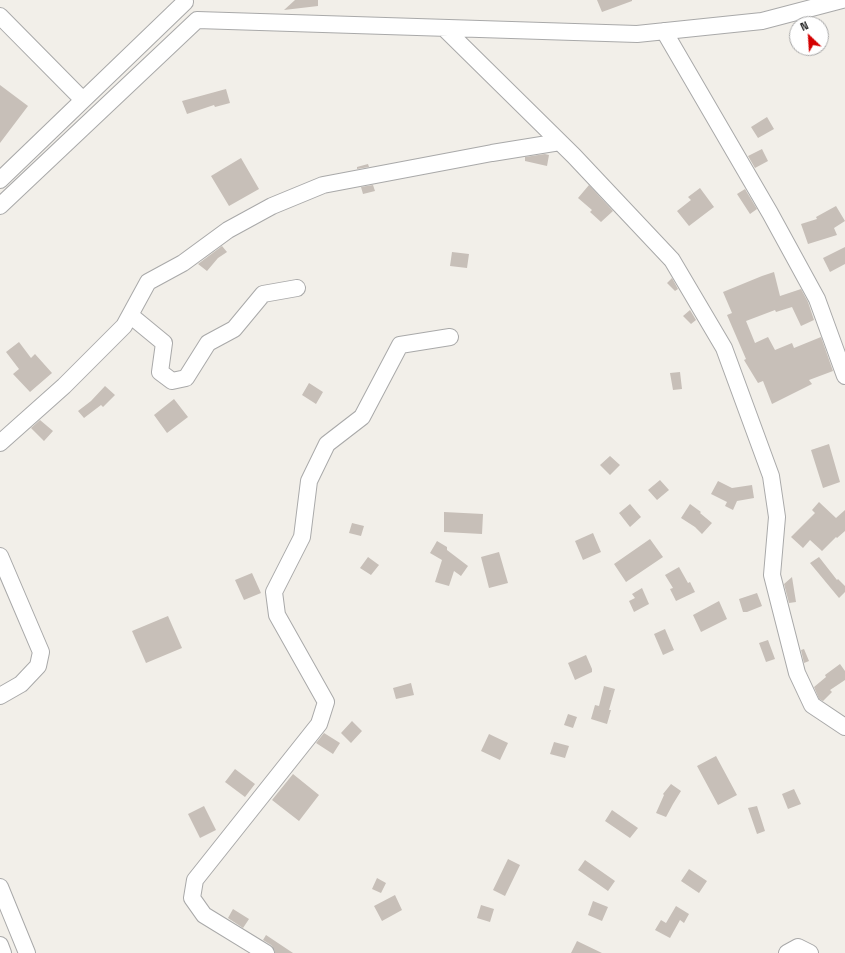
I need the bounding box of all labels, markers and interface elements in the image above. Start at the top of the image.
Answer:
north arrow [789,16,829,56]
text: N [798,18,811,34]

